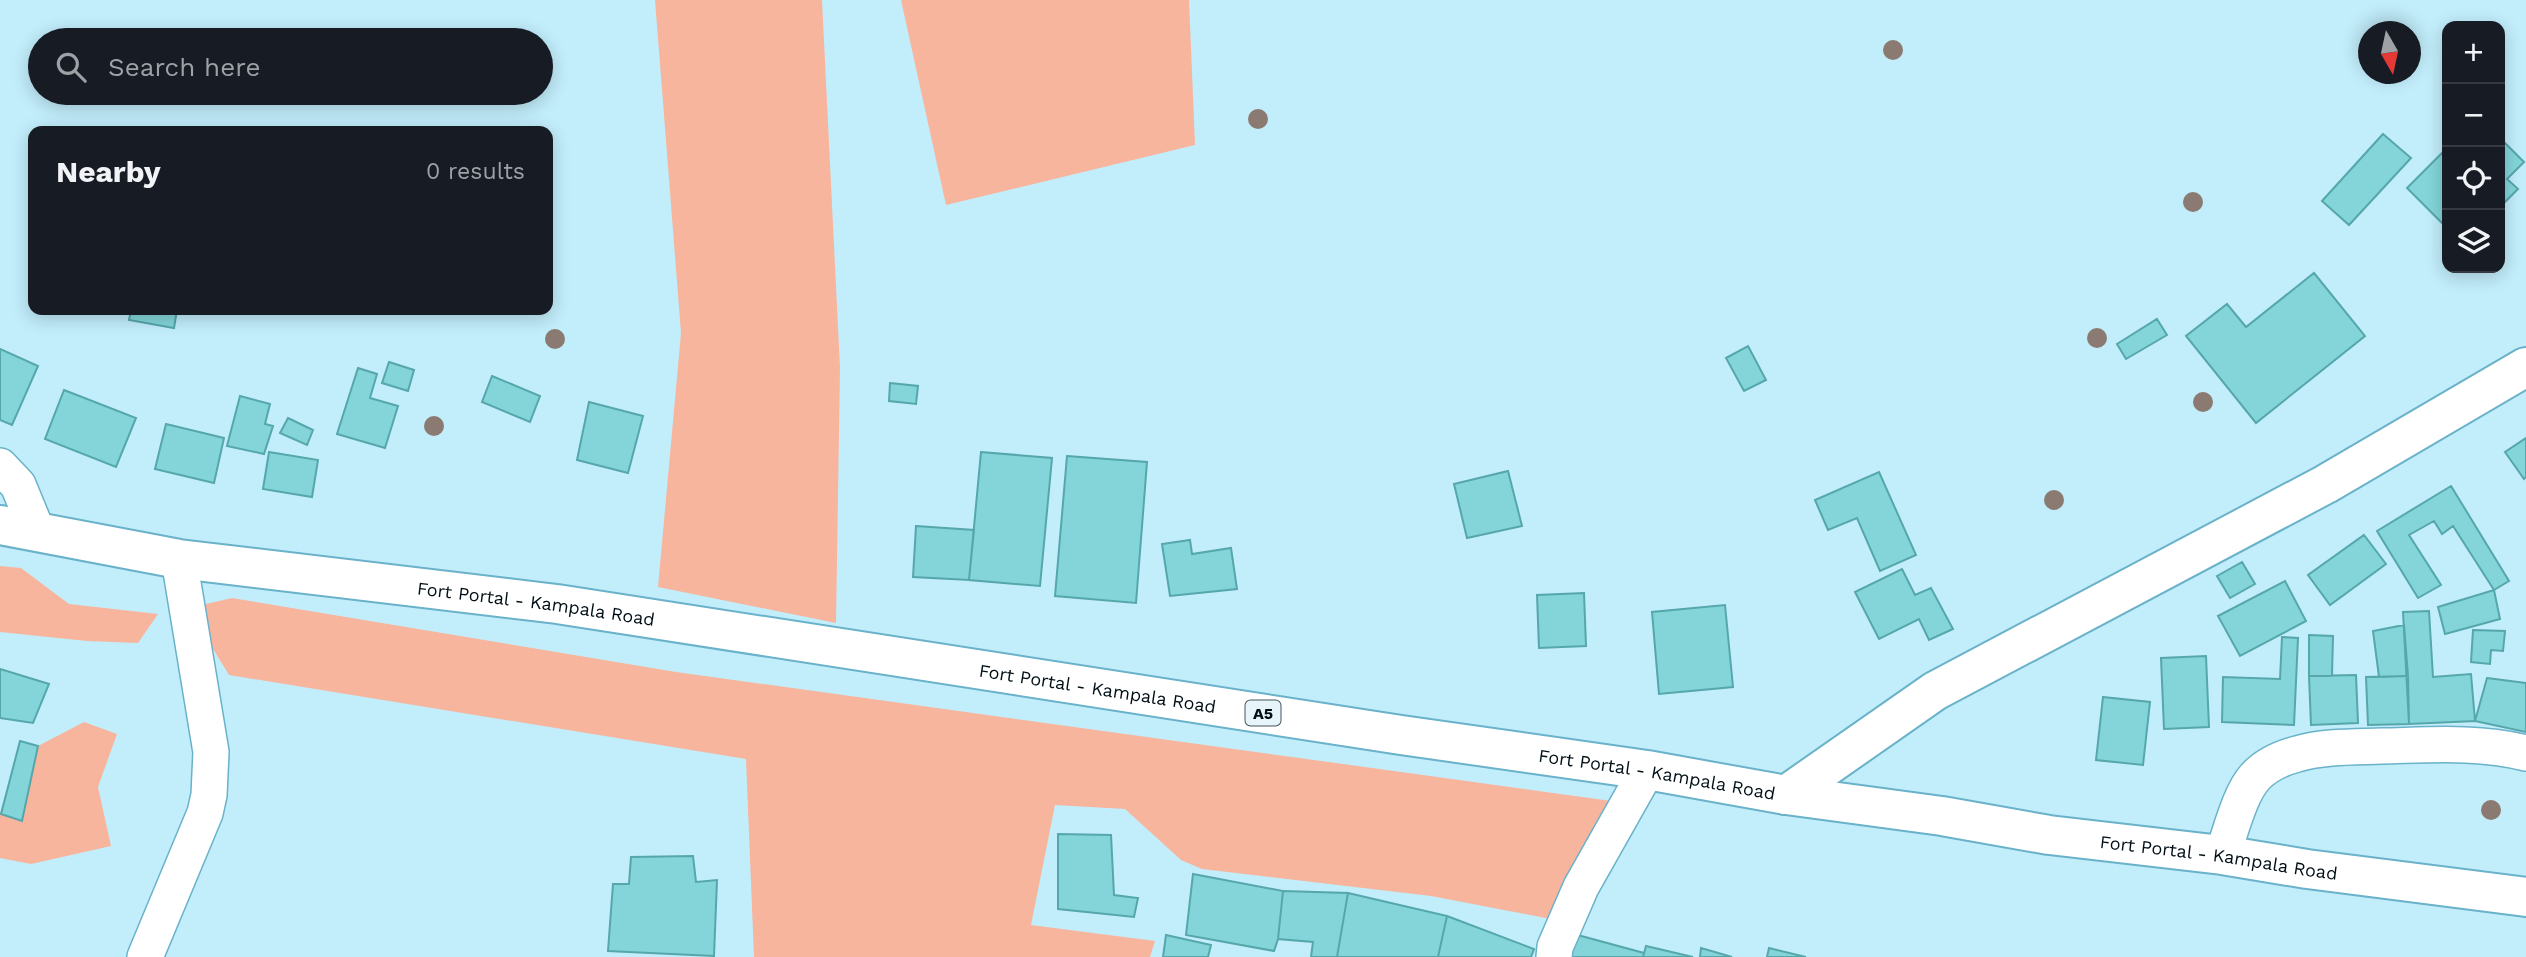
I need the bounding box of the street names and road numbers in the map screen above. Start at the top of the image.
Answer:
street label: Fort Portal - Kampala Road [416,577,656,630]
street label: Fort Portal - Kampala Road [978,659,1218,717]
road number: A5 [1246,700,1280,726]
street label: Fort Portal - Kampala Road [1537,744,1777,803]
street label: Fort Portal - Kampala Road [2099,830,2339,883]

